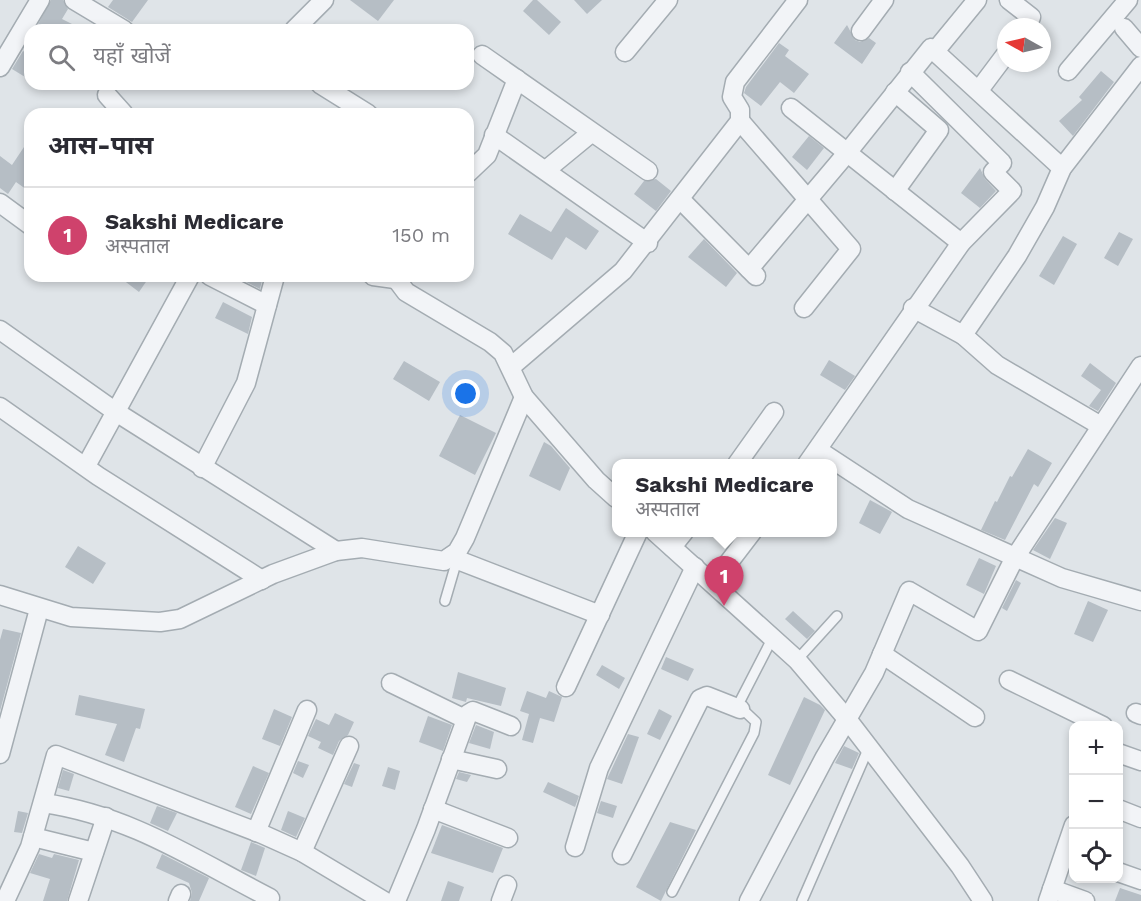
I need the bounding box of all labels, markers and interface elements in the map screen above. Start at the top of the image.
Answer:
north arrow [997,18,1051,72]
search box [24,24,474,90]
icon: search [45,41,78,74]
text: यहाँ खोजें [93,43,171,68]
text: आस-पास [48,130,154,160]
text: Sakshi Medicare [105,209,284,234]
text: 1 [63,223,72,247]
text: 150 m [392,223,450,247]
text: अस्पताल [105,234,170,258]
your location [451,379,480,408]
popup [612,459,837,537]
text: Sakshi Medicare [635,472,814,497]
text: अस्पताल [635,497,700,521]
pin: 1 [704,556,744,606]
map controls [1069,721,1123,883]
button: + [1069,721,1123,775]
button: − [1069,775,1123,829]
button: locate [1069,829,1123,883]

